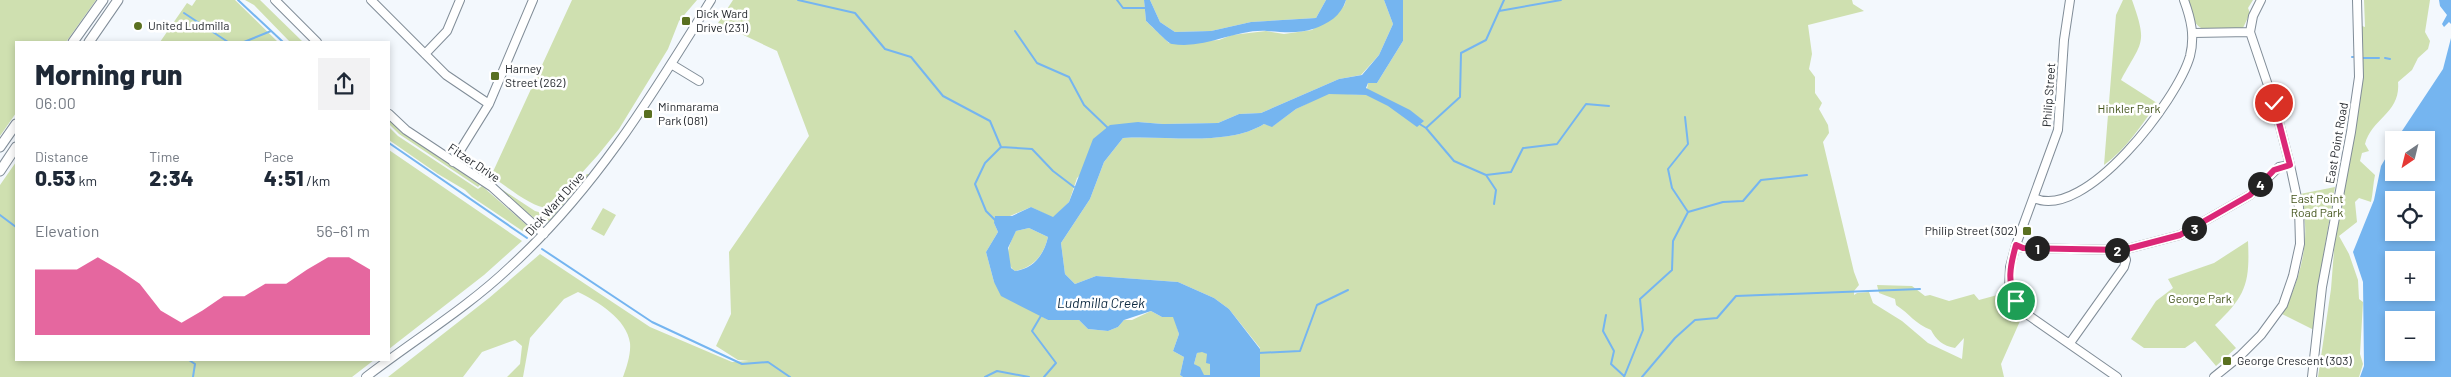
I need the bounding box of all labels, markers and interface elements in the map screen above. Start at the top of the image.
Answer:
place label: Dick Ward Drive (231) [696,6,749,34]
marker: Dick Ward Drive (231) [680,15,692,27]
place label: United Ludmilla [148,18,229,32]
marker: United Ludmilla [132,20,144,32]
text: Morning run [35,57,183,91]
button: share [318,58,370,110]
place label: Harney Street (262) [505,61,566,89]
street label: Philip Street [2039,62,2057,127]
marker: Harney Street (262) [489,70,501,82]
pin [2253,82,2295,124]
icon: check [2260,89,2288,117]
text: 06:00 [35,93,76,112]
place label: Minmarama Park (081) [658,99,719,127]
park label: Hinkler Park [2098,101,2160,115]
street label: East Point Road [2322,101,2350,185]
marker: Minmarama Park (081) [642,108,654,120]
north arrow [2385,131,2435,181]
map controls [2385,131,2435,361]
street label: Fitzer Drive [446,140,503,185]
text: Distance [35,148,88,165]
text: Time [149,148,180,165]
text: Pace [264,148,294,165]
text: 0.53 [35,165,76,190]
text: 2:34 [149,165,194,190]
text: 4:51 [264,165,303,190]
street label: Dick Ward Drive [522,168,587,238]
text: km [76,172,97,189]
text: /km [303,172,330,189]
pin: 4 [2248,172,2272,196]
text: 4 [2256,176,2265,193]
park label: East Point Road Park [2290,191,2344,219]
button: locate [2385,191,2435,241]
pin: 3 [2182,216,2206,240]
text: 3 [2191,220,2198,237]
text: Elevation [35,221,99,240]
text: 56–61 m [316,221,370,240]
place label: Philip Street (302) [1925,223,2018,237]
marker: Philip Street (302) [2021,225,2033,237]
pin: 1 [2024,236,2050,260]
pin: 2 [2104,238,2130,262]
text: 1 [2035,240,2040,257]
text: 2 [2114,242,2121,259]
button: + [2385,251,2435,301]
pin [1995,280,2037,322]
icon: arrive [2002,287,2030,315]
park label: George Park [2168,291,2232,305]
water label: Ludmilla Creek [1057,294,1145,311]
button: − [2385,311,2435,361]
place label: George Crescent (303) [2237,353,2352,367]
marker: George Crescent (303) [2221,355,2233,367]

